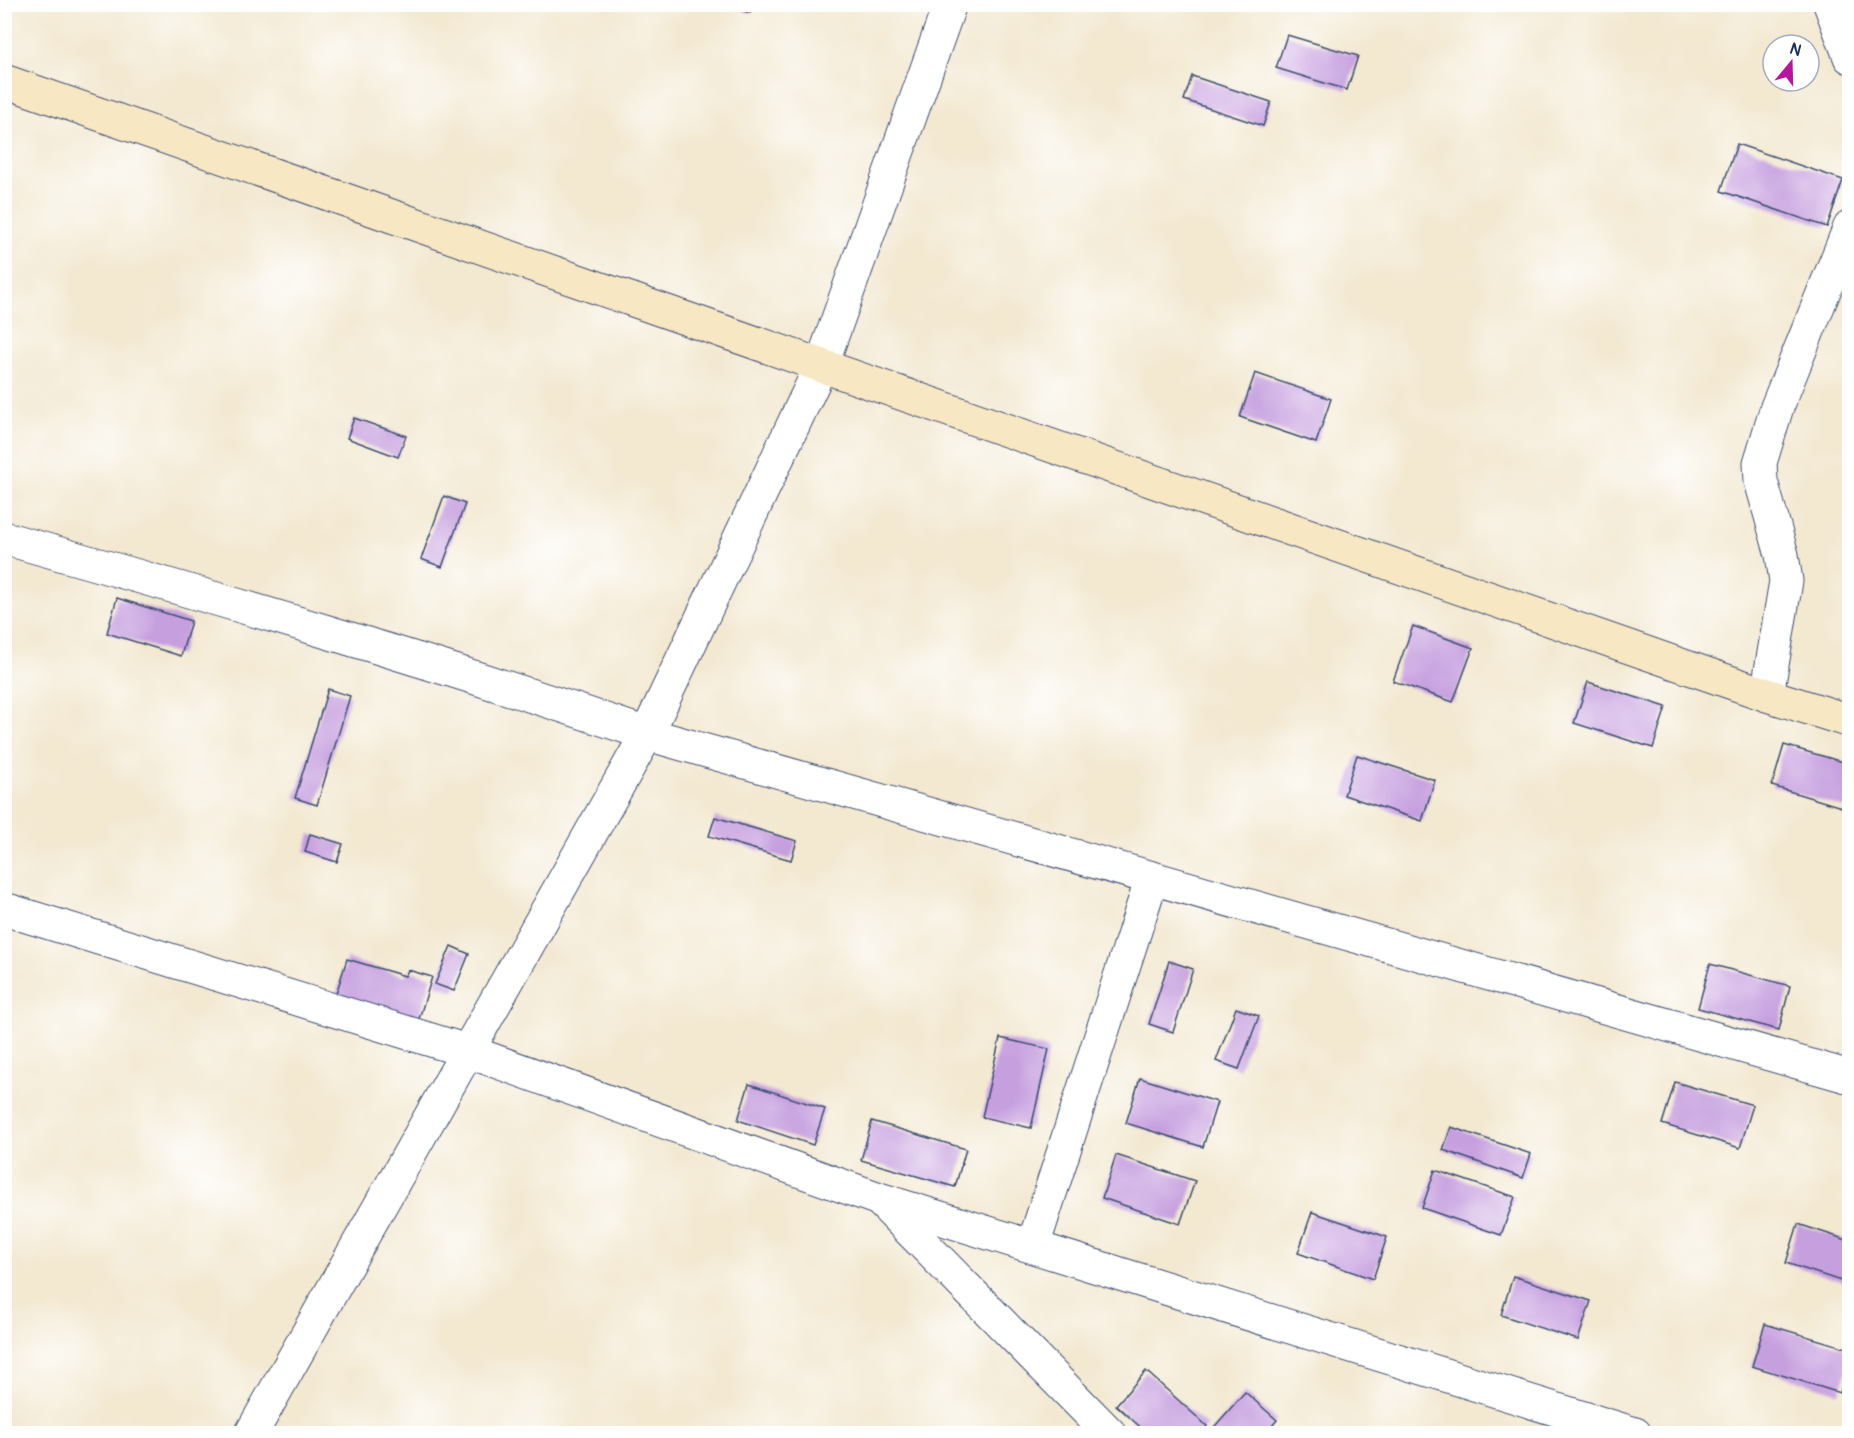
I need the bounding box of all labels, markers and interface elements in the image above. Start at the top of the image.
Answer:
north arrow [1761,33,1821,93]
text: N [1787,39,1804,61]

